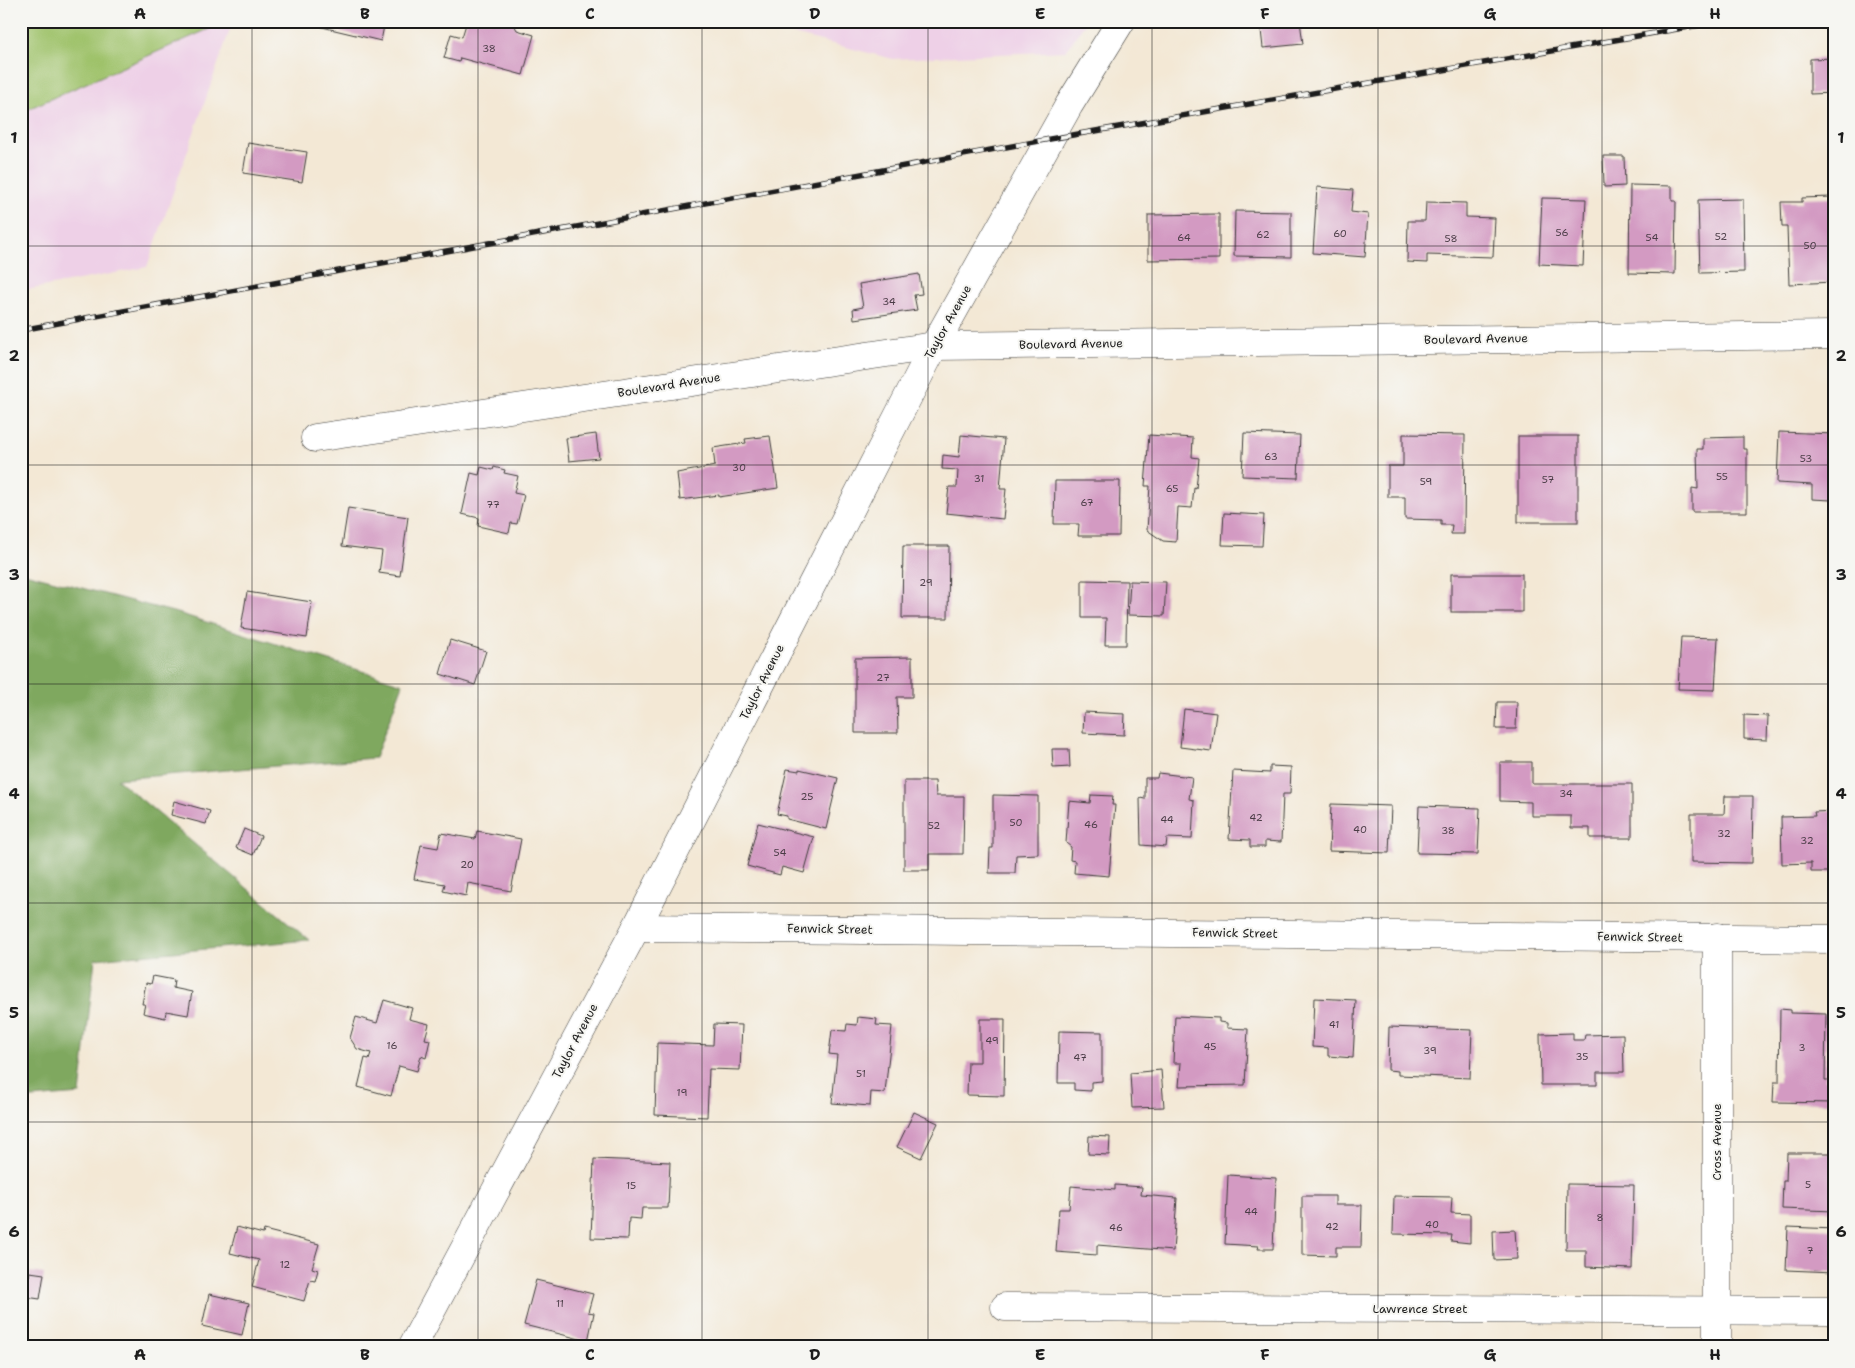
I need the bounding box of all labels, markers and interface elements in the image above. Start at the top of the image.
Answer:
text: A [134,3,146,24]
text: B [360,3,370,24]
text: C [585,3,595,24]
text: D [809,3,821,24]
text: E [1035,3,1045,24]
text: F [1260,3,1270,24]
text: G [1484,3,1497,24]
text: H [1709,3,1721,24]
house number: 38 [482,42,496,55]
text: 1 [10,127,18,148]
text: 1 [1837,127,1845,148]
house number: 56 [1556,226,1568,239]
house number: 60 [1333,227,1347,240]
house number: 62 [1256,228,1270,241]
house number: 52 [1715,230,1727,243]
house number: 64 [1177,231,1191,244]
house number: 54 [1646,231,1658,244]
house number: 58 [1445,232,1457,245]
house number: 50 [1803,239,1817,252]
street label: Taylor Avenue [921,282,975,362]
house number: 34 [882,295,896,308]
street label: Boulevard Avenue [1424,330,1528,348]
street label: Boulevard Avenue [1019,335,1123,353]
text: 2 [8,345,20,366]
text: 2 [1835,345,1847,366]
street label: Boulevard Avenue [616,369,722,401]
house number: 63 [1264,450,1278,463]
house number: 53 [1800,452,1812,465]
house number: 30 [732,461,746,474]
house number: 55 [1716,470,1728,483]
house number: 31 [974,472,984,485]
house number: 57 [1542,473,1554,486]
house number: 59 [1420,475,1432,488]
house number: 65 [1166,482,1178,495]
house number: 67 [1081,496,1093,509]
house number: 77 [486,498,500,511]
text: 3 [8,564,20,585]
text: 3 [1835,564,1847,585]
house number: 29 [919,576,933,589]
street label: Taylor Avenue [736,641,788,722]
house number: 27 [876,671,890,684]
text: 4 [8,783,20,804]
text: 4 [1835,783,1847,804]
house number: 34 [1559,787,1573,800]
house number: 25 [801,790,813,803]
house number: 42 [1249,811,1263,824]
house number: 44 [1160,813,1174,826]
house number: 50 [1009,816,1023,829]
house number: 46 [1084,818,1098,831]
house number: 52 [928,819,940,832]
house number: 40 [1353,823,1367,836]
house number: 38 [1441,824,1455,837]
house number: 32 [1717,827,1731,840]
house number: 32 [1800,834,1814,847]
house number: 54 [774,846,786,859]
house number: 20 [460,858,474,871]
street label: Fenwick Street [787,920,873,938]
street label: Fenwick Street [1192,924,1278,942]
street label: Fenwick Street [1597,928,1683,946]
street label: Taylor Avenue [549,1001,602,1081]
text: 5 [9,1002,19,1023]
text: 5 [1836,1002,1846,1023]
house number: 41 [1329,1018,1339,1031]
house number: 49 [985,1034,999,1047]
house number: 16 [387,1039,397,1052]
house number: 45 [1204,1040,1216,1053]
house number: 3 [1799,1041,1806,1054]
house number: 39 [1423,1044,1437,1057]
house number: 35 [1576,1050,1588,1063]
house number: 47 [1073,1051,1087,1064]
house number: 51 [856,1067,866,1080]
house number: 19 [677,1086,687,1099]
street label: Cross Avenue [1709,1103,1725,1181]
house number: 5 [1805,1178,1811,1191]
house number: 15 [626,1179,636,1192]
house number: 44 [1244,1205,1258,1218]
house number: 8 [1597,1211,1604,1224]
house number: 40 [1425,1218,1439,1231]
house number: 42 [1325,1220,1339,1233]
text: 6 [8,1221,20,1242]
house number: 46 [1109,1221,1123,1234]
text: 6 [1835,1221,1847,1242]
house number: 7 [1807,1244,1814,1257]
house number: 12 [280,1258,290,1271]
house number: 11 [556,1297,564,1310]
street label: Lawrence Street [1373,1301,1467,1317]
text: A [134,1344,146,1365]
text: B [360,1344,370,1365]
text: C [585,1344,595,1365]
text: D [809,1344,821,1365]
text: E [1035,1344,1045,1365]
text: F [1260,1344,1270,1365]
text: G [1484,1344,1497,1365]
text: H [1709,1344,1721,1365]

